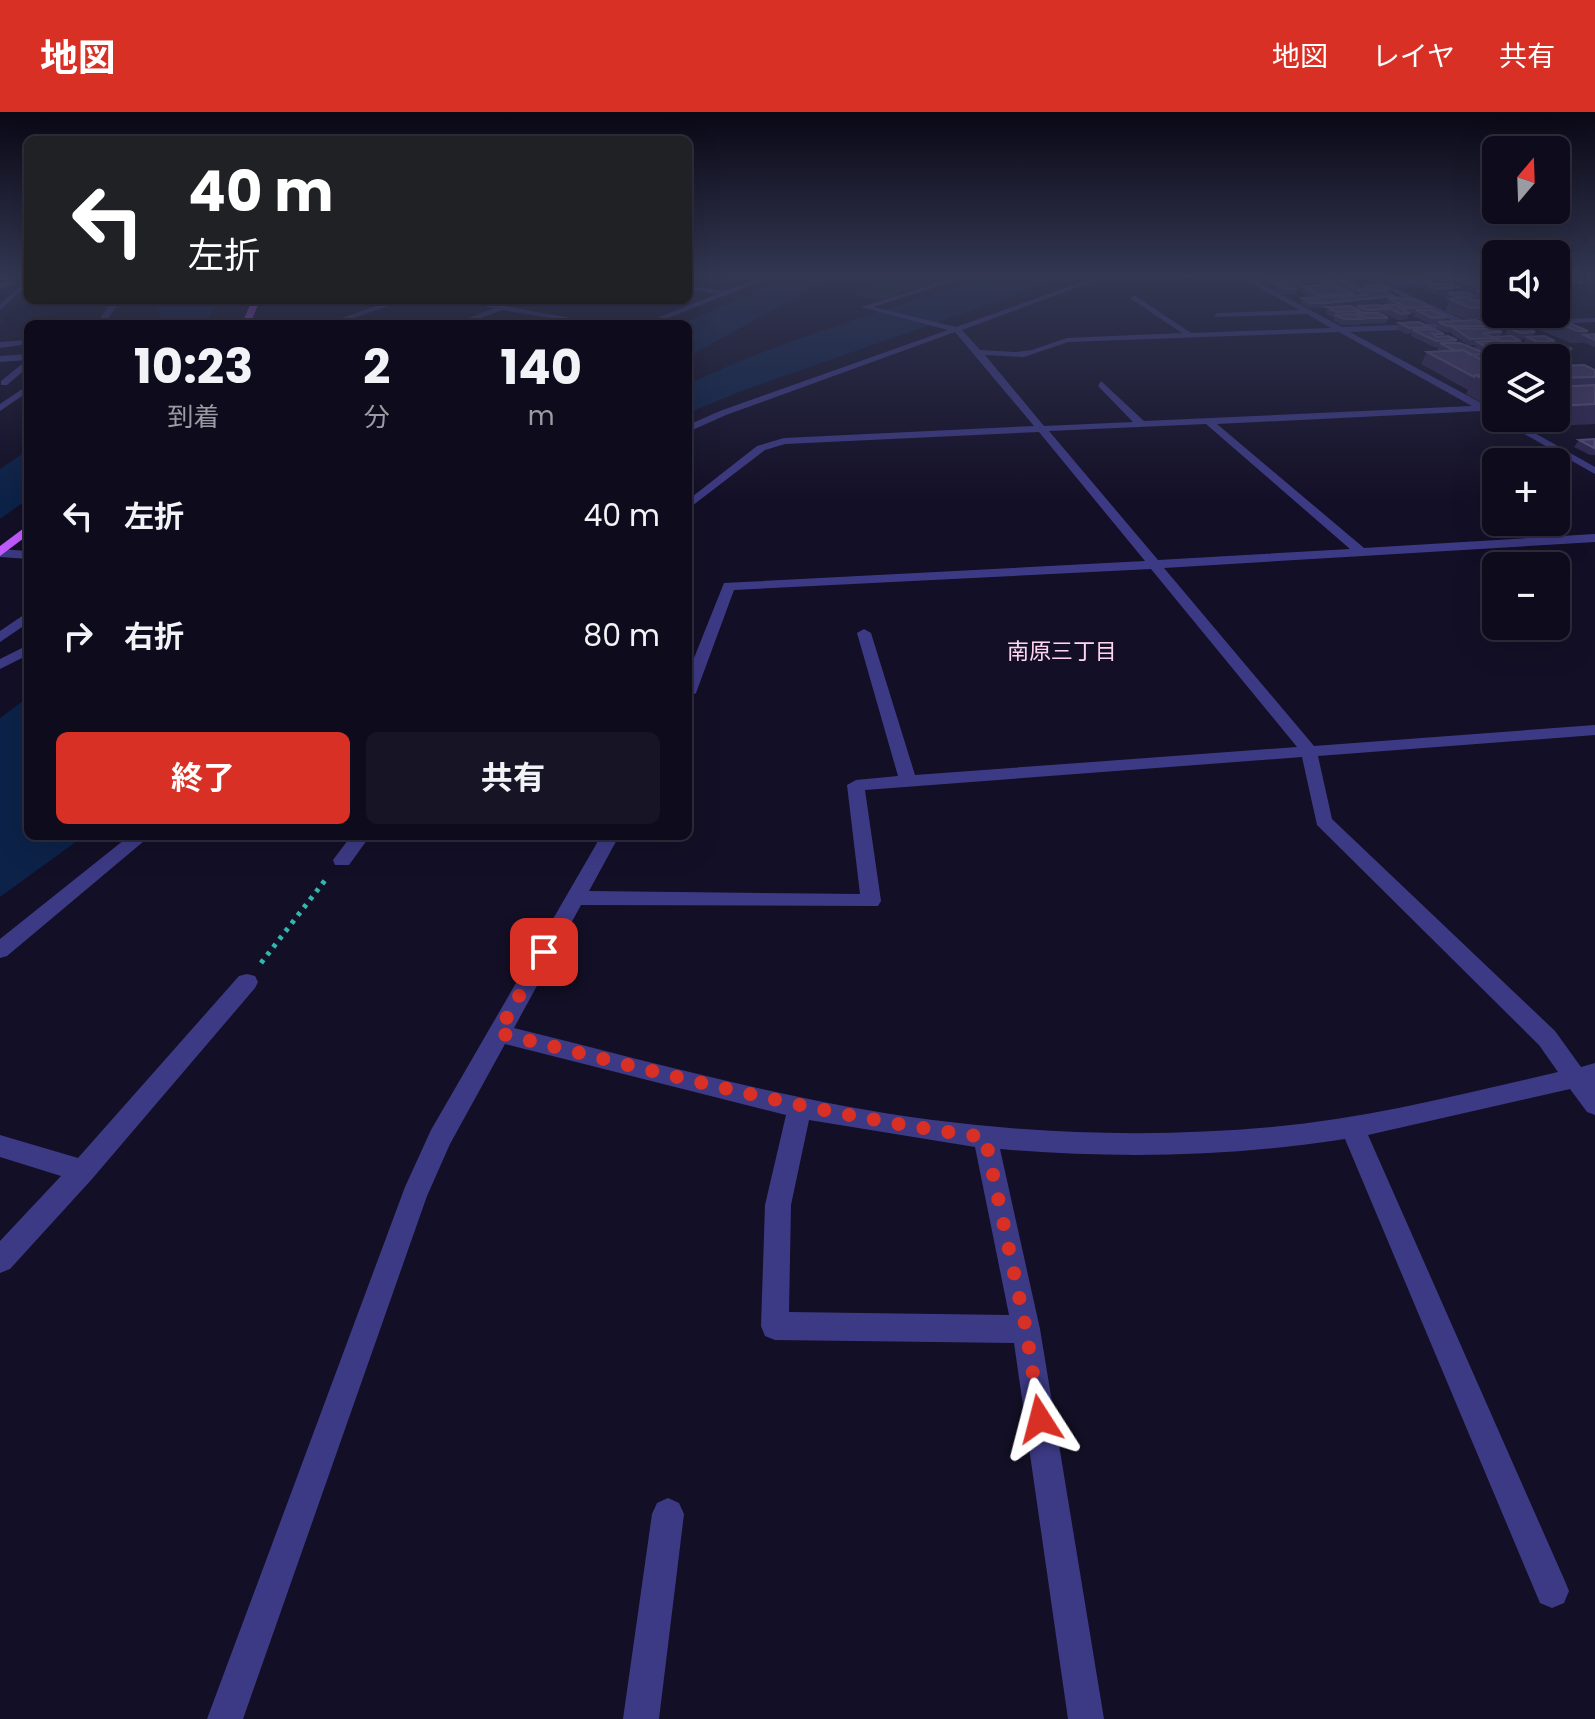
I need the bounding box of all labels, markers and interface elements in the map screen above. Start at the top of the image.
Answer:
text: 地図 [40,31,116,84]
text: 地図 [1272,37,1328,76]
text: レイヤ [1372,37,1455,76]
text: 共有 [1499,37,1555,76]
north arrow [1482,136,1570,224]
map controls [1482,136,1570,640]
text: 40 m [188,152,334,231]
icon: left [56,168,160,272]
text: 左折 [188,230,260,281]
button: sound [1482,240,1570,328]
text: 10:23 [134,333,253,400]
text: 2 [363,333,390,400]
text: 140 [500,334,582,401]
button: layers [1482,344,1570,432]
text: m [528,398,555,434]
text: 到着 [168,399,220,435]
text: 分 [364,399,390,435]
button: + [1482,448,1570,536]
icon: left [56,494,100,538]
text: 40 m [583,494,660,537]
text: 左折 [124,495,184,538]
button: − [1482,552,1570,640]
icon: right [56,614,100,658]
text: 80 m [583,614,660,657]
text: 右折 [124,615,184,658]
district label: 南原三丁目 [1007,636,1117,667]
button: 終了 [56,732,350,824]
button: 共有 [366,732,660,824]
pin [510,918,578,986]
icon: arrive [522,930,566,974]
position arrow [998,1377,1082,1461]

